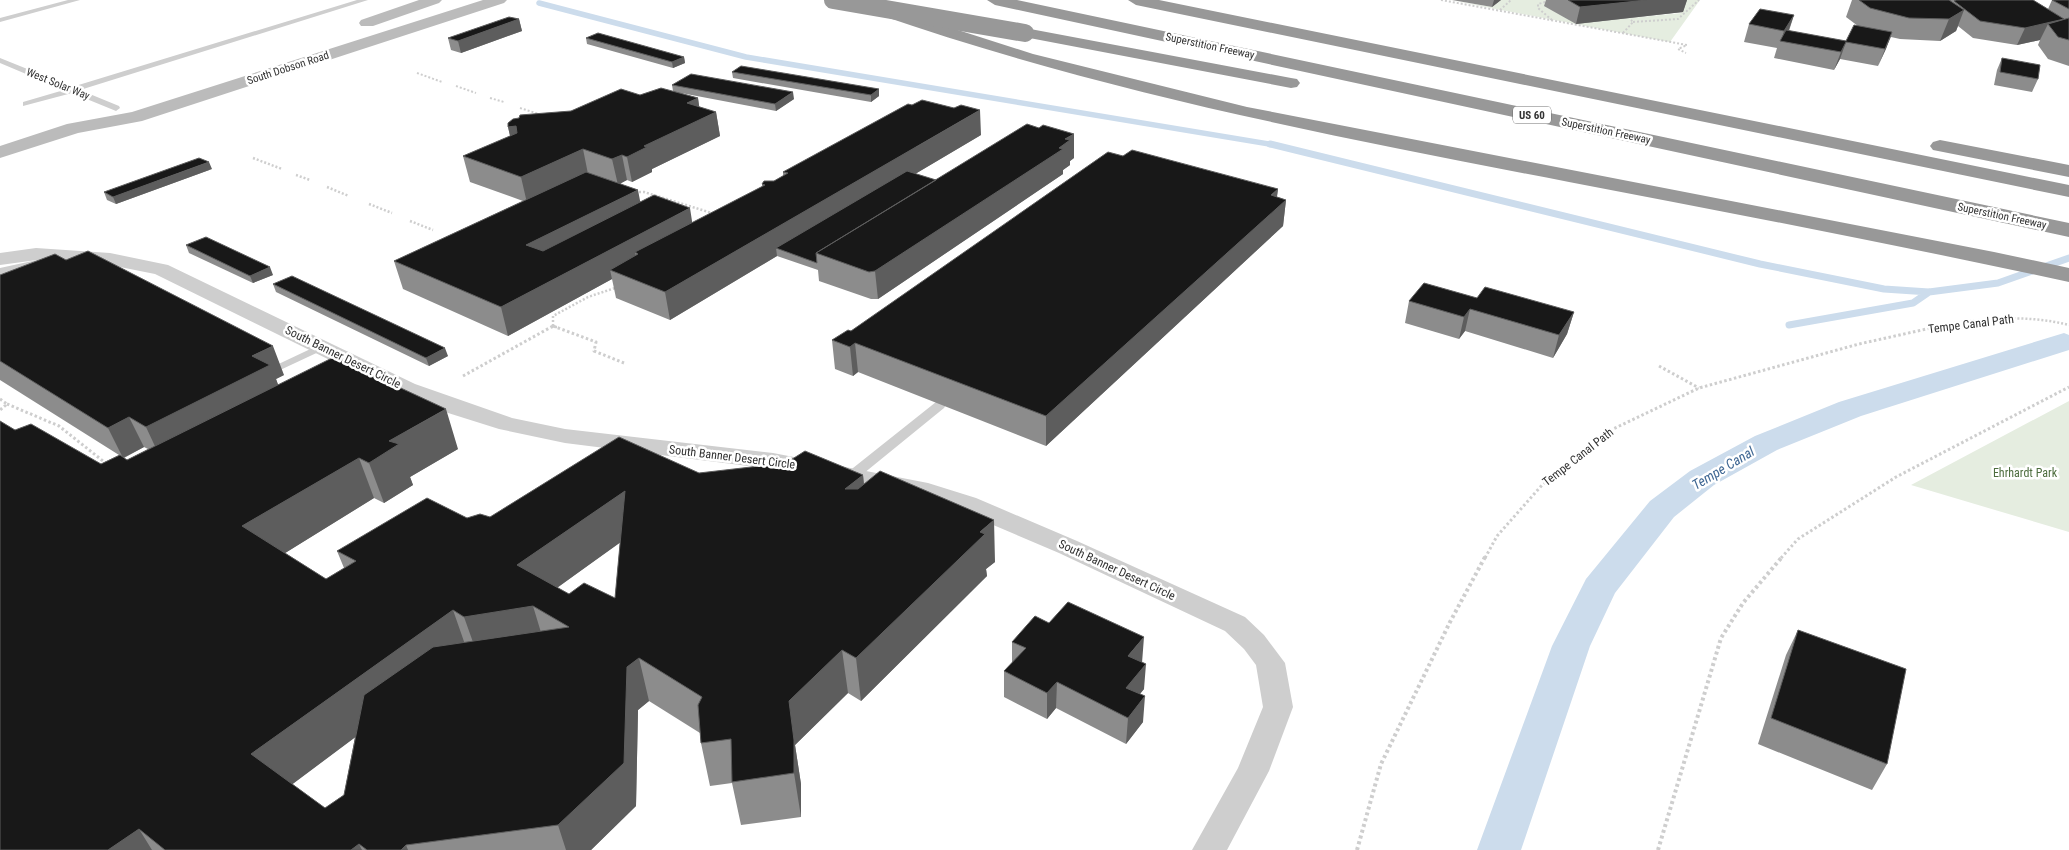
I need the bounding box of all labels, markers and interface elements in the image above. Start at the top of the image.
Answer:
street label: Superstition Freeway [1164,30,1256,62]
street label: South Dobson Road [245,49,331,87]
street label: West Solar Way [24,65,92,103]
road number: US 60 [1513,106,1551,124]
street label: Superstition Freeway [1560,115,1652,147]
street label: Superstition Freeway [1956,200,2048,232]
street label: Tempe Canal Path [1928,312,2015,336]
street label: South Banner Desert Circle [283,323,403,391]
street label: Tempe Canal Path [1540,425,1616,489]
street label: South Banner Desert Circle [668,442,796,472]
water label: Tempe Canal [1689,443,1758,493]
park label: Ehrhardt Park [1993,466,2058,480]
street label: South Banner Desert Circle [1057,537,1178,603]

